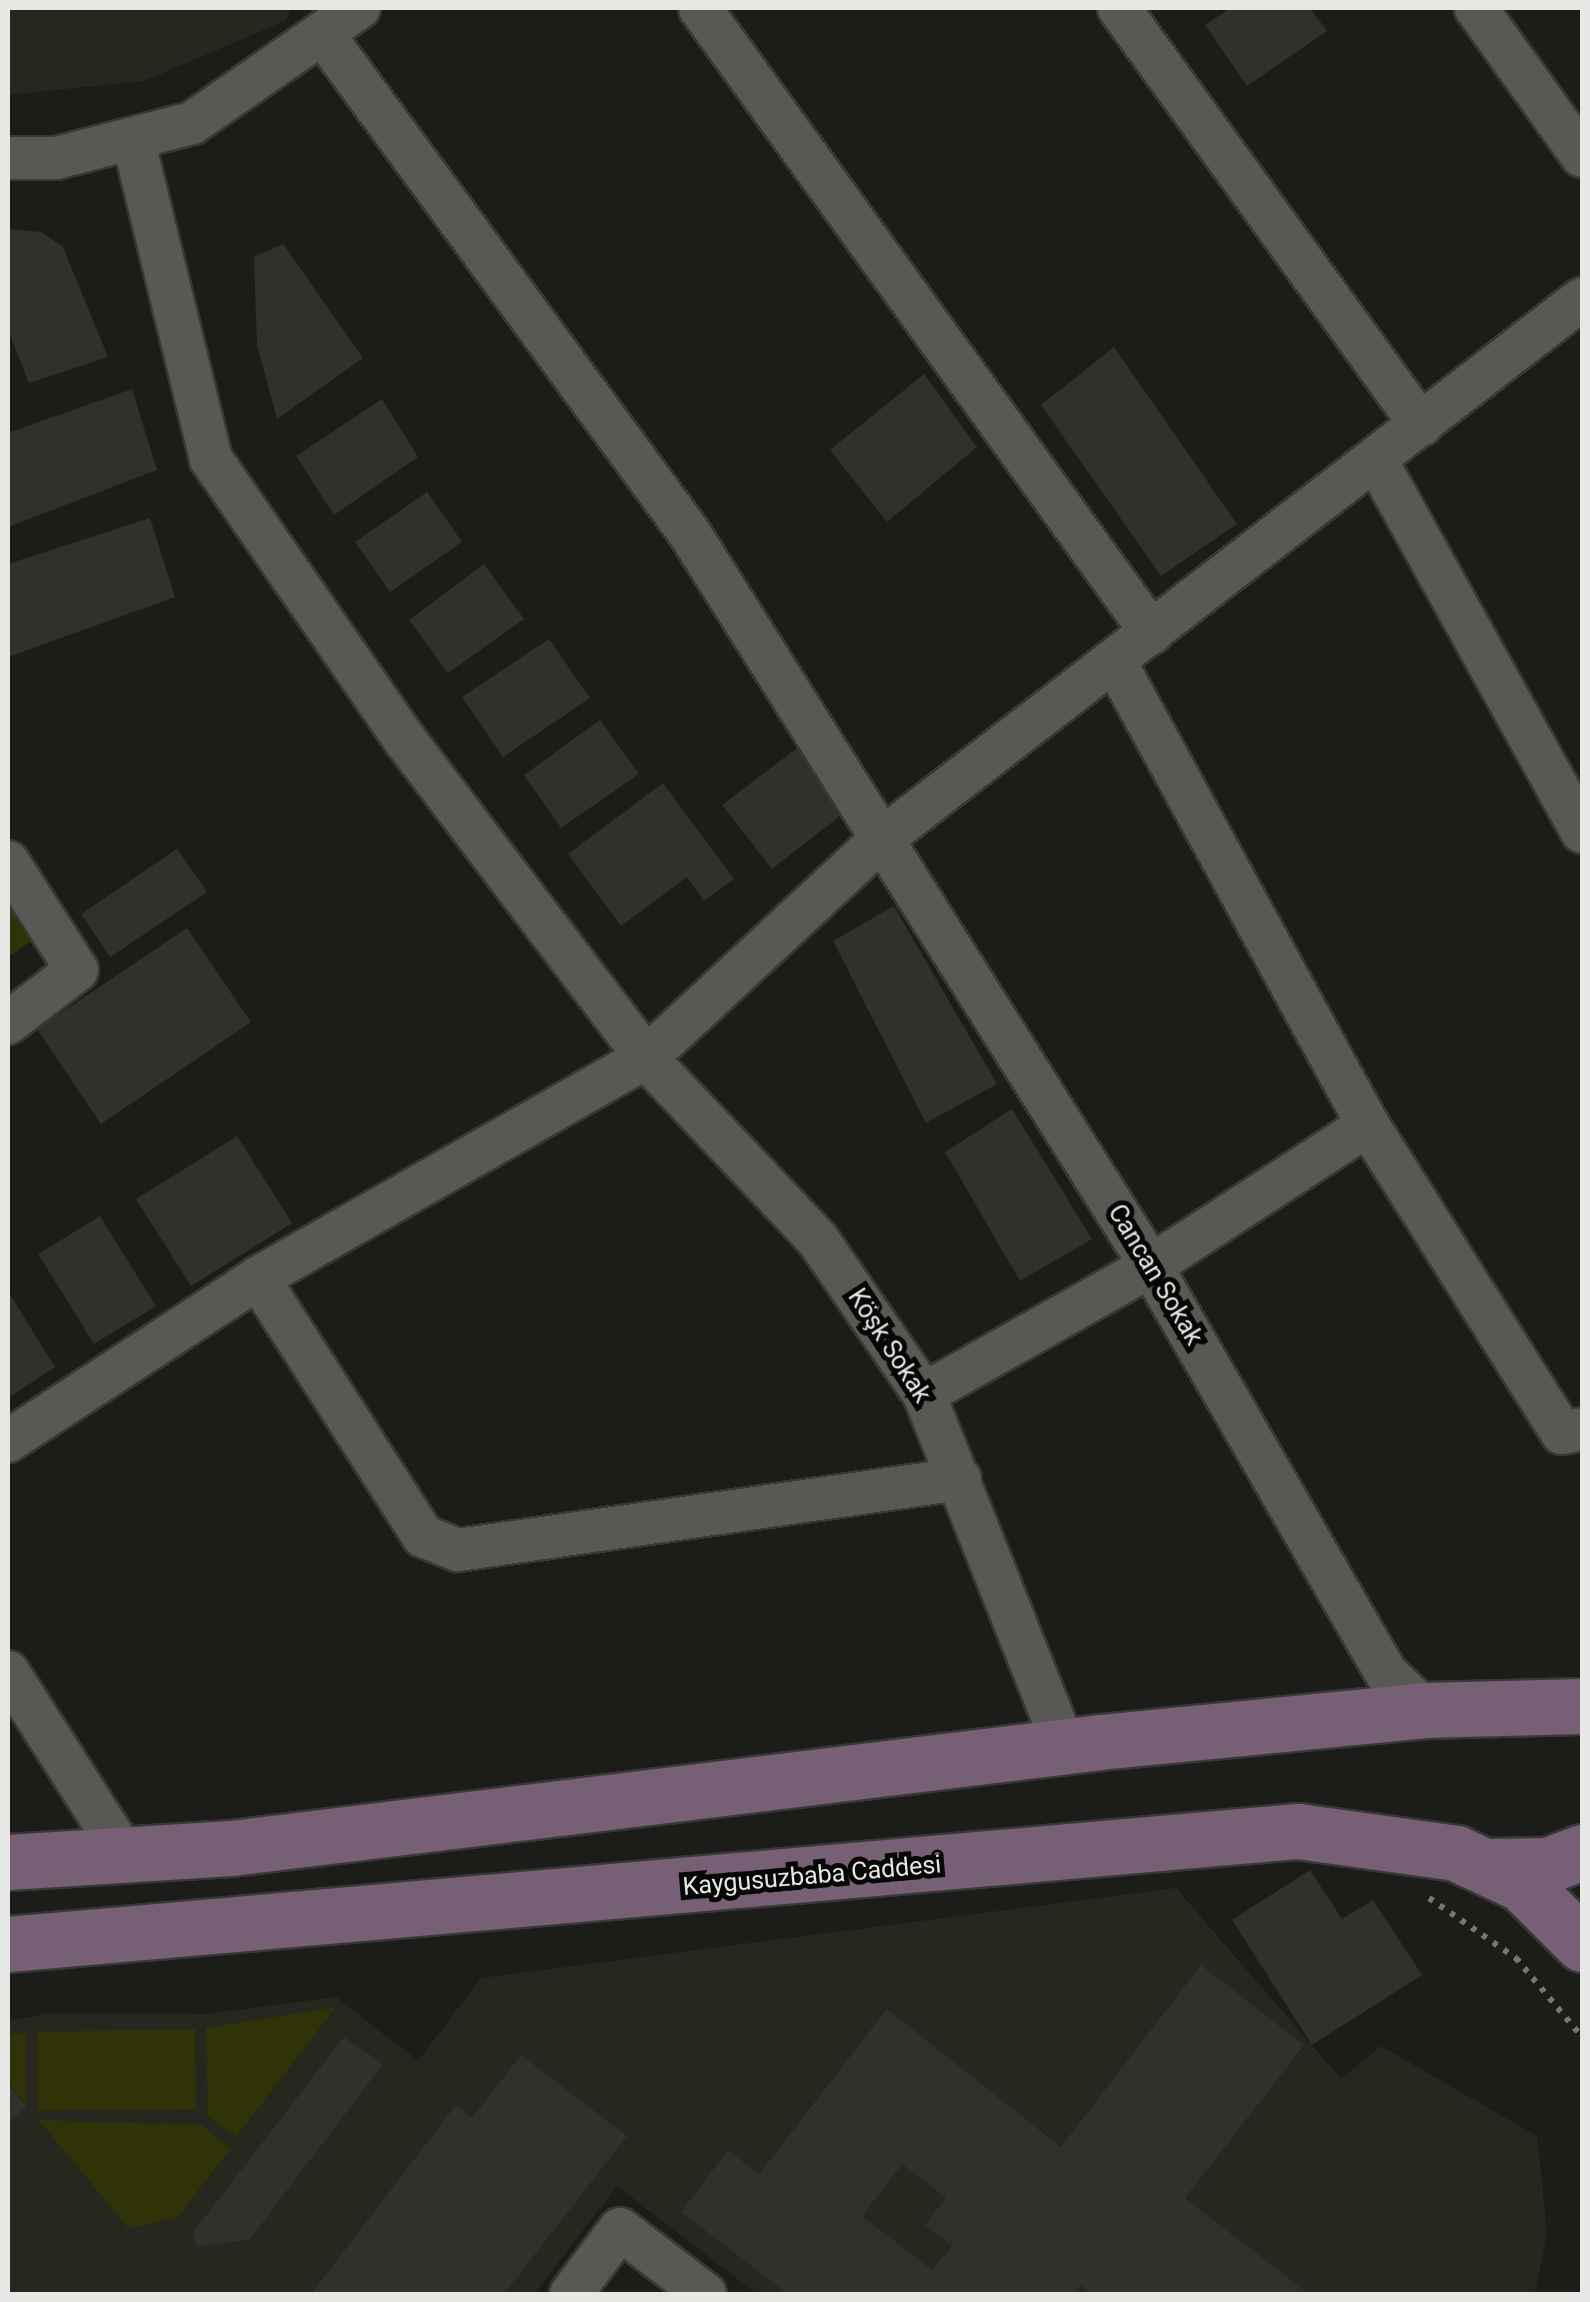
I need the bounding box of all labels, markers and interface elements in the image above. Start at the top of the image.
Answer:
street label: Cancan Sokak [1101,1199,1209,1351]
street label: Köşk Sokak [841,1284,937,1408]
street label: Kaygusuzbaba Caddesi [681,1850,943,1902]

